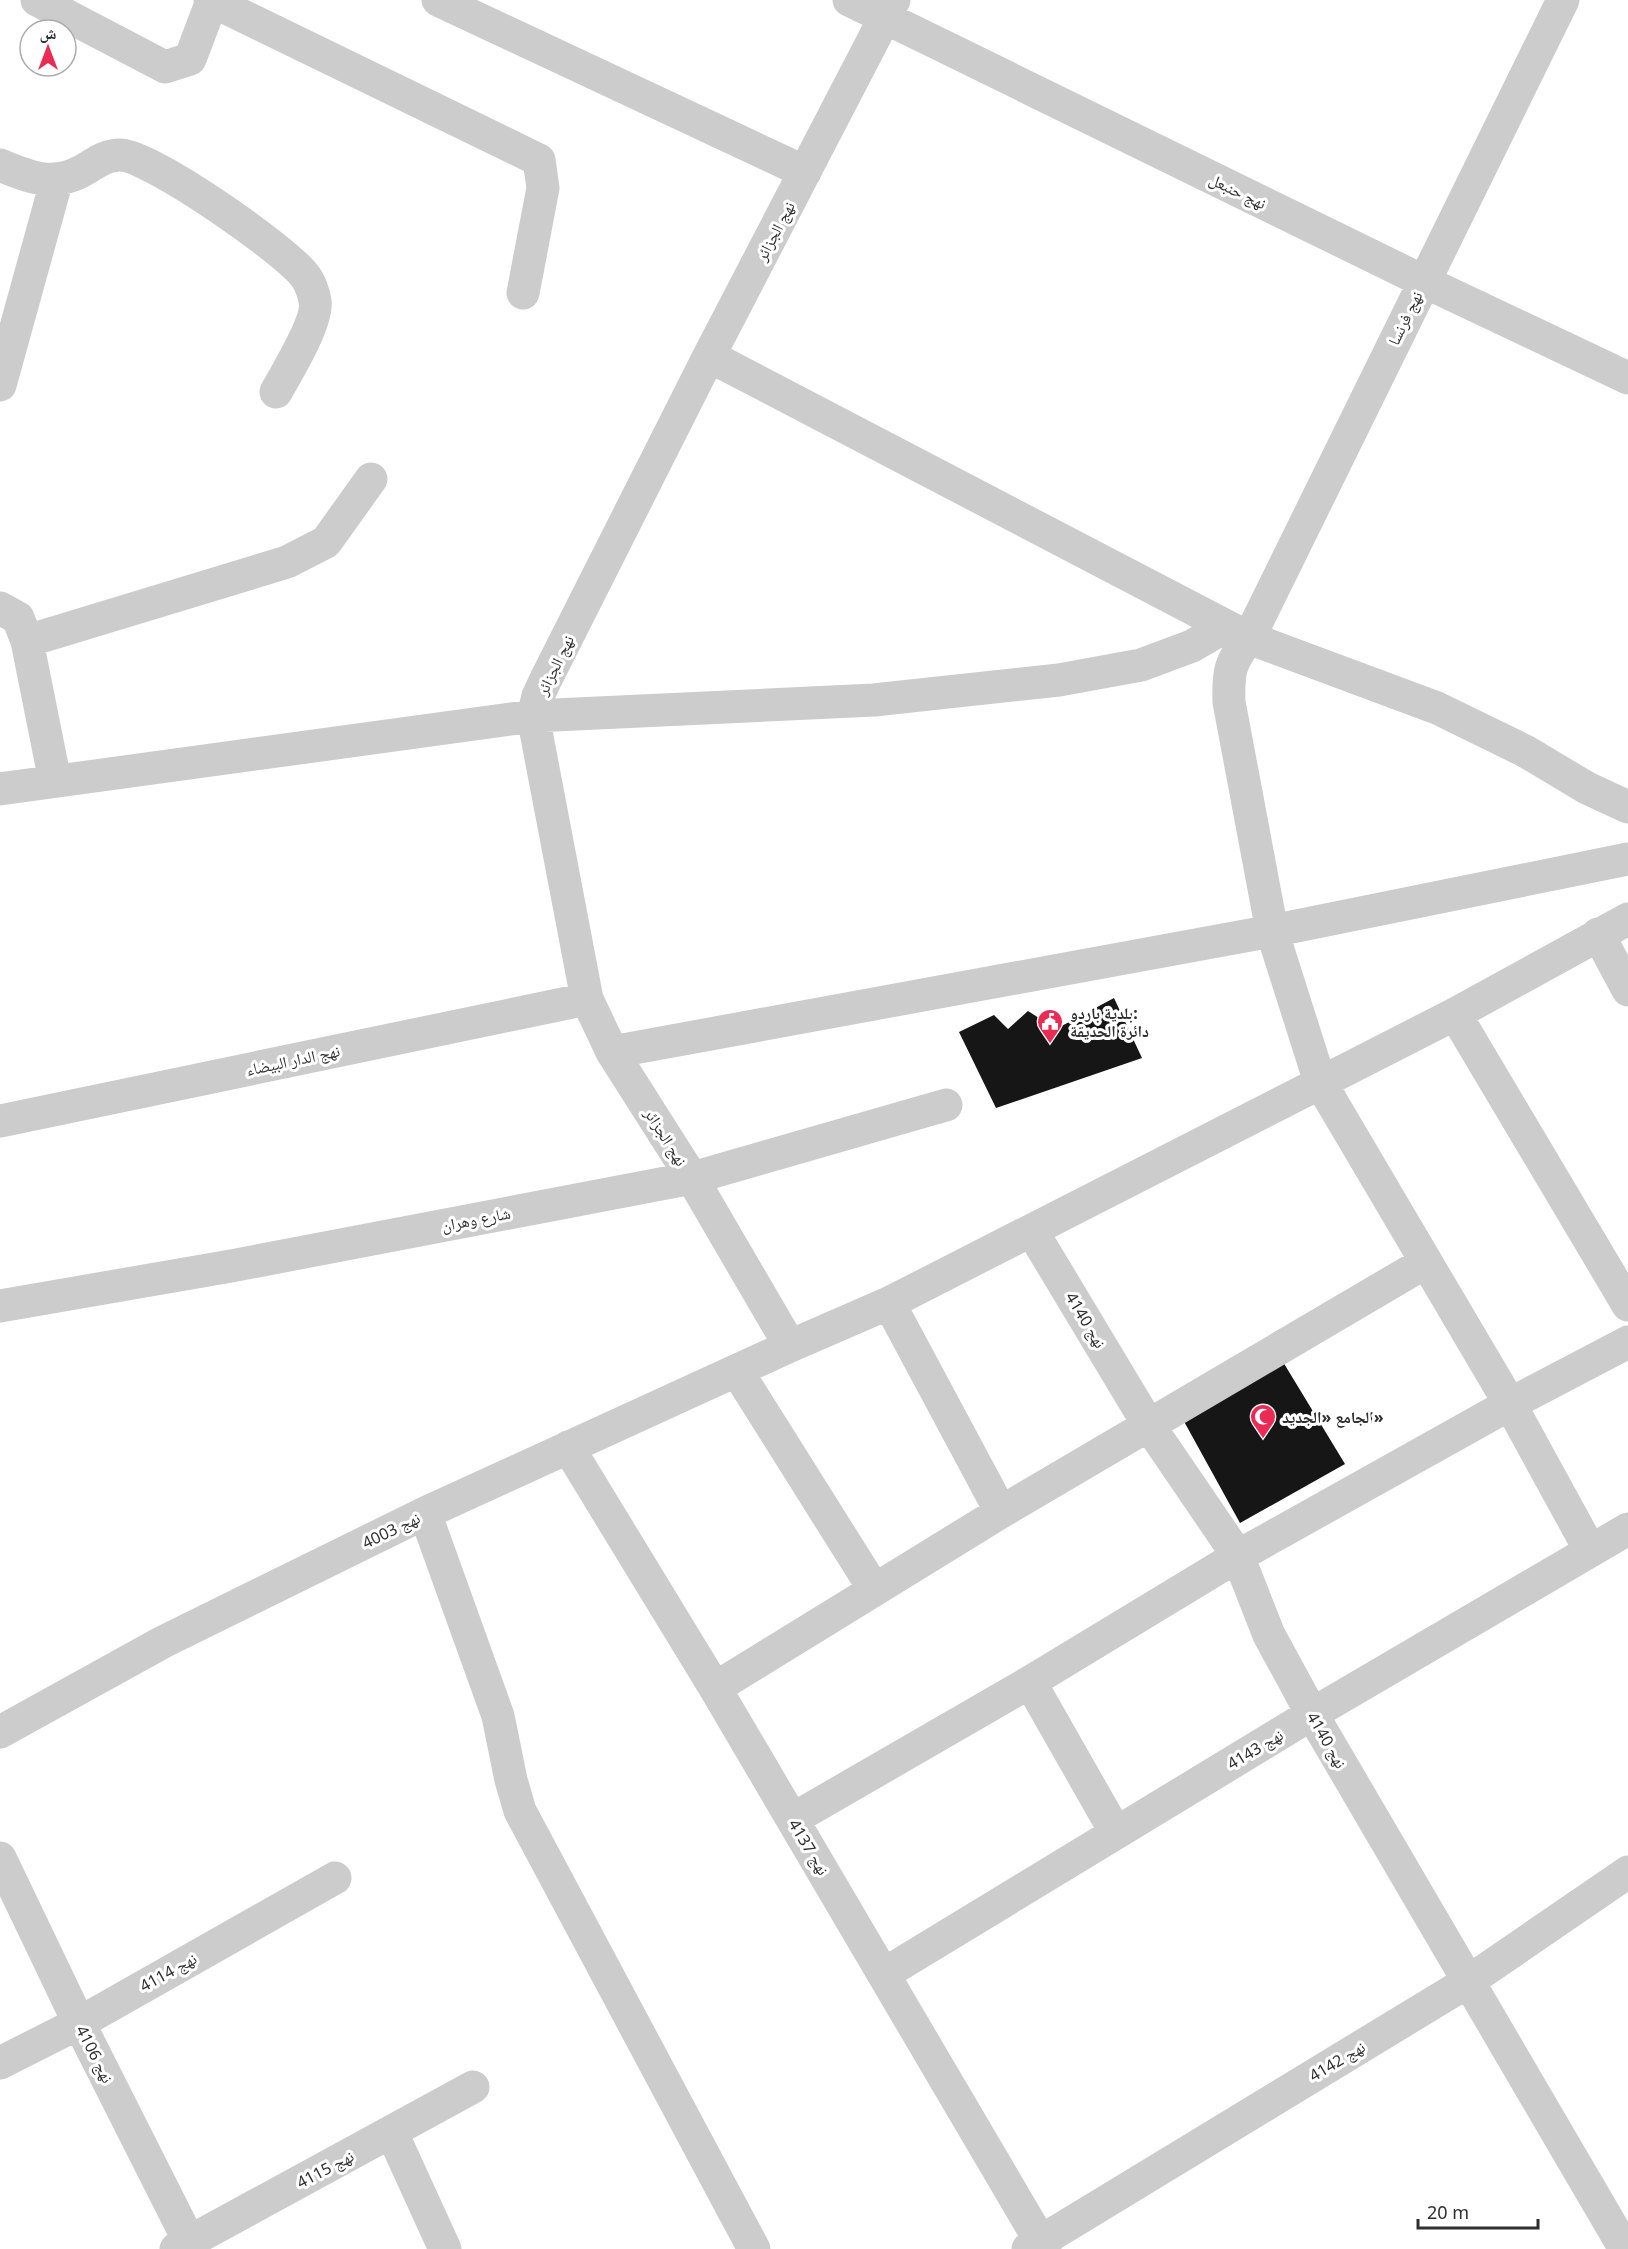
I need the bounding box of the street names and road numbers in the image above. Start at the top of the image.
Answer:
street label: نهج حنبعل [1206,168,1270,214]
street label: نهج الجزائر [750,197,800,265]
street label: نهج فرنسا [1382,287,1428,349]
street label: نهج الجزائر [531,631,579,700]
street label: نهج الدار البيضاء [244,1039,342,1081]
street label: نهج الجزائر [639,1103,692,1170]
street label: شارع وهران [440,1202,512,1236]
street label: نهج 4140 [1061,1288,1111,1352]
street label: نهج 4003 [358,1507,424,1553]
street label: نهج 4140 [1302,1708,1352,1772]
street label: نهج 4143 [1223,1724,1287,1774]
street label: نهج 4137 [784,1815,834,1879]
street label: نهج 4114 [136,1947,200,1997]
street label: نهج 4106 [71,2021,119,2087]
street label: نهج 4142 [1305,2036,1369,2086]
street label: نهج 4115 [292,2145,358,2193]

